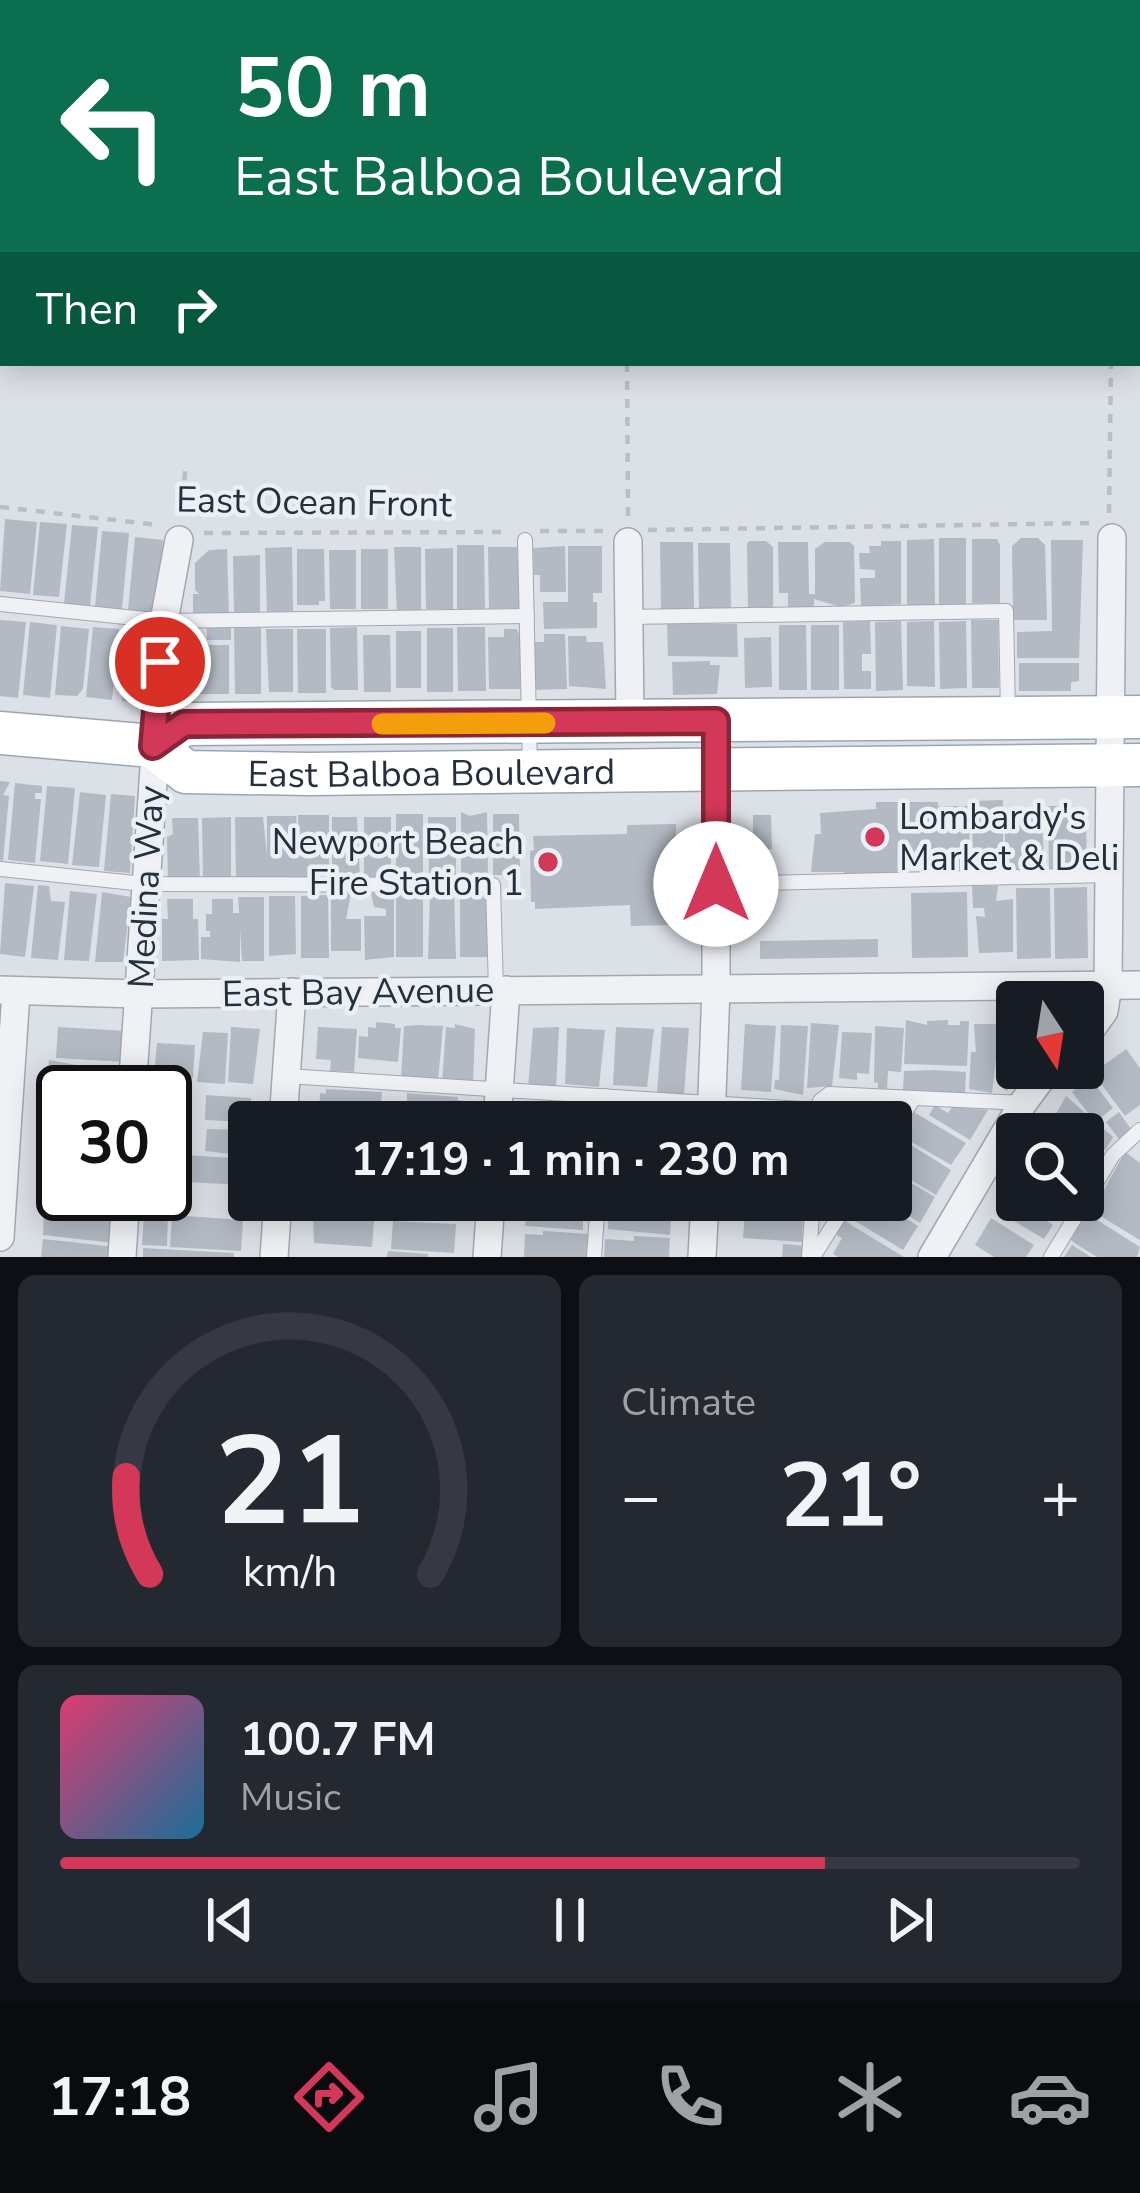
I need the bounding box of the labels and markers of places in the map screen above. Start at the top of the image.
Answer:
pin [109,611,211,713]
place label: Lombardy's Market & Deli [899,793,1119,883]
place label: Newport Beach Fire Station 1 [272,818,524,908]
marker: Lombardy's Market & Deli [862,824,888,850]
marker: Newport Beach Fire Station 1 [535,849,561,875]

